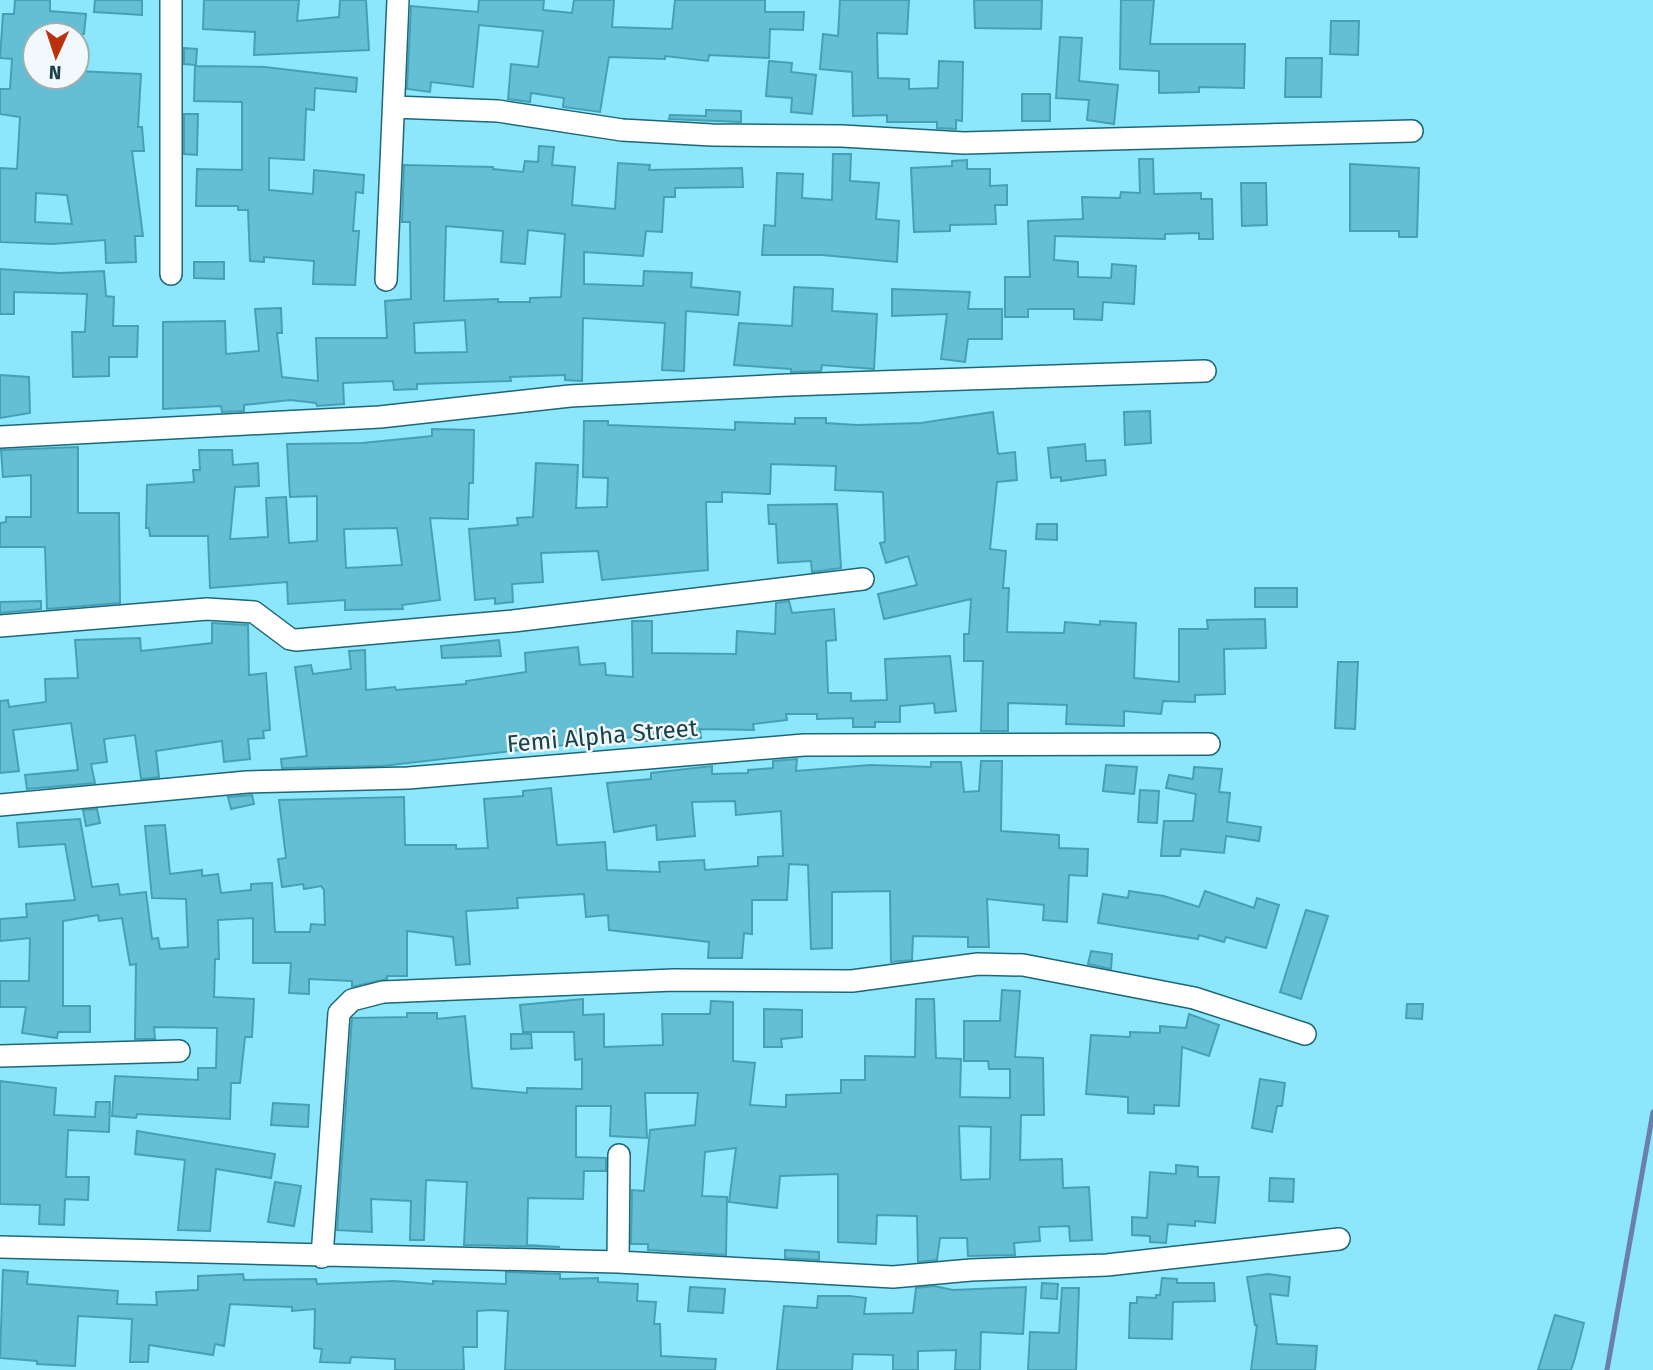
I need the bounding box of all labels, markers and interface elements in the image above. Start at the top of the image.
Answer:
north arrow [21,21,91,91]
text: N [48,61,62,84]
street label: Femi Alpha Street [505,714,699,758]

